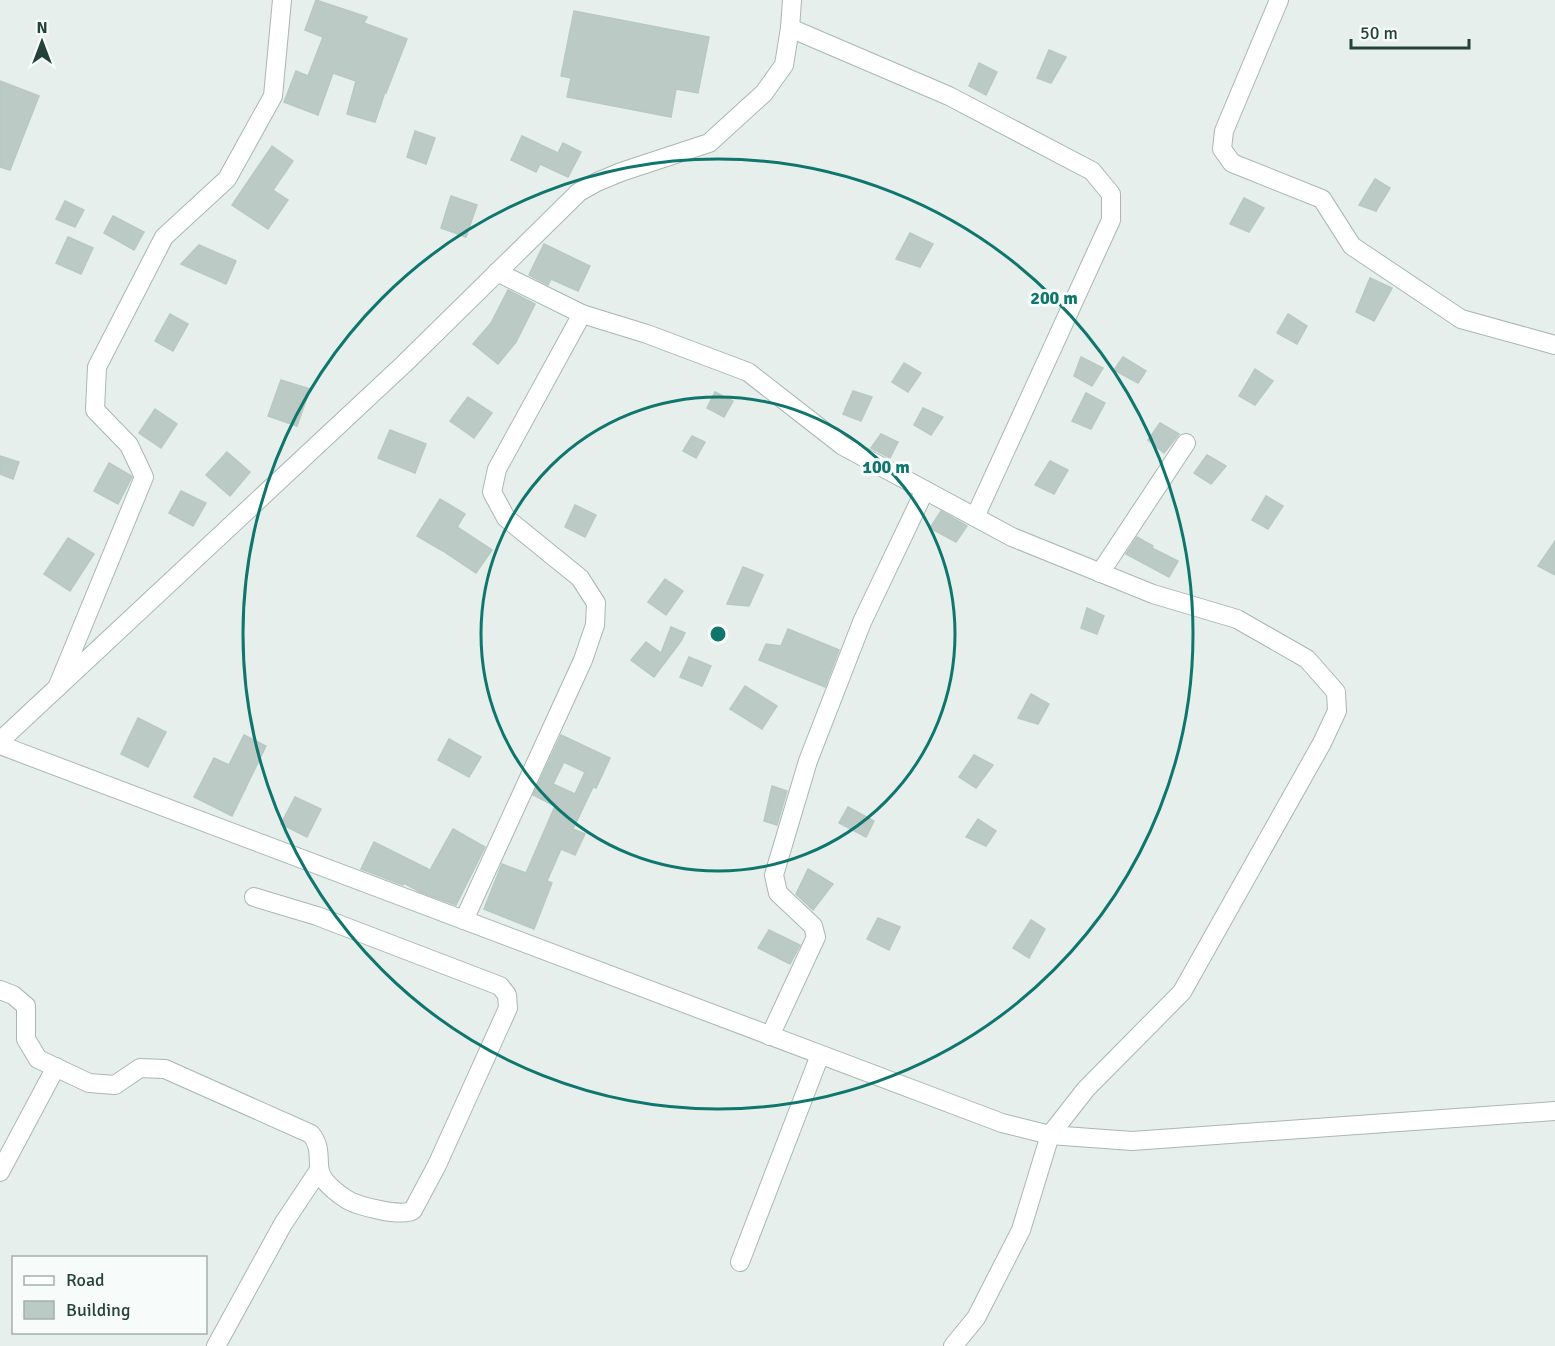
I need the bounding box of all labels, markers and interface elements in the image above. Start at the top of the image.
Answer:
north arrow [12,12,72,72]
scale bar [1351,12,1470,50]
text: N [36,18,48,38]
text: 50 m [1360,22,1398,44]
text: 200 m [1030,287,1078,309]
text: 100 m [862,456,910,478]
centre of rings [708,624,728,644]
legend [12,1256,207,1334]
text: Road [66,1269,105,1291]
text: Building [66,1299,130,1321]

